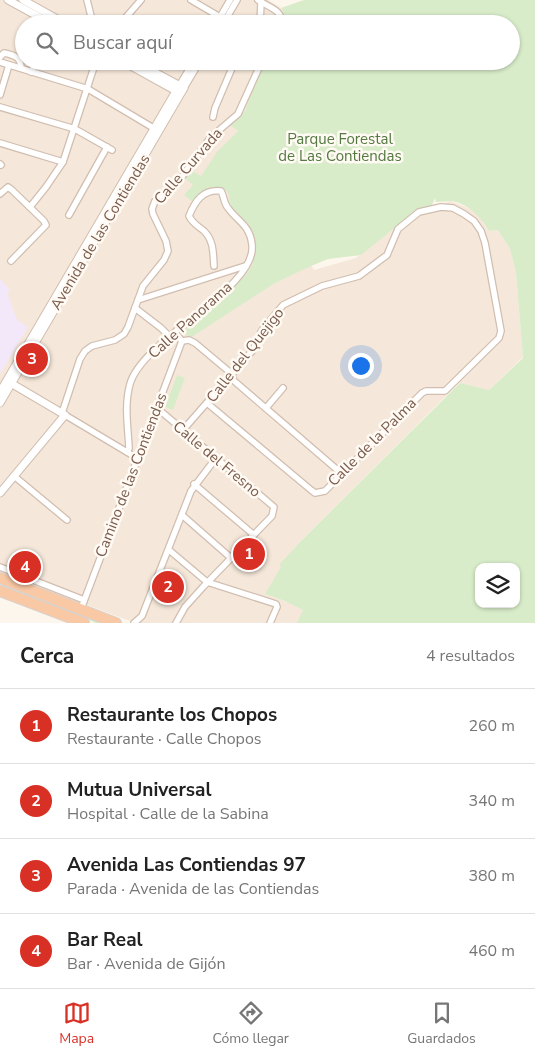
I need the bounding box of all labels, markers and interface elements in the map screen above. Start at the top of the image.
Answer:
search box [15,15,520,70]
icon: search [33,29,61,57]
text: Buscar aquí [73,30,172,56]
street label: Calle Curvada [149,124,227,208]
park label: Parque Forestal de Las Contiendas [278,129,402,166]
street label: Avenida de las Contiendas [46,150,154,314]
street label: Calle Panorama [144,277,236,363]
street label: Calle del Quejigo [202,303,288,407]
pin: 3 [16,340,48,378]
your location [348,353,374,379]
street label: Camino de las Contiendas [90,390,172,560]
street label: Calle de la Palma [323,393,421,491]
street label: Calle del Fresno [169,416,265,502]
pin: 1 [233,535,265,573]
pin: 4 [9,548,41,586]
map controls [475,563,520,608]
button: layers [475,563,520,608]
pin: 2 [152,568,184,606]
text: Cerca [20,642,74,670]
text: 4 resultados [426,645,515,667]
text: Restaurante los Chopos [67,702,277,728]
text: 1 [31,715,41,737]
text: 260 m [468,715,515,737]
text: Restaurante · Calle Chopos [67,728,262,750]
text: Mutua Universal [67,777,212,803]
text: 2 [31,790,41,812]
text: 340 m [468,790,515,812]
text: Hospital · Calle de la Sabina [67,803,269,825]
text: Avenida Las Contiendas 97 [67,852,306,878]
text: 3 [31,865,41,887]
text: 380 m [468,865,515,887]
text: Parada · Avenida de las Contiendas [67,878,319,900]
text: Bar Real [67,927,143,953]
text: 4 [31,940,41,962]
text: 460 m [468,940,515,962]
text: Bar · Avenida de Gijón [67,953,226,975]
tab: Mapa [59,999,94,1048]
tab: Cómo llegar [212,999,289,1048]
tab: Guardados [407,999,476,1048]

